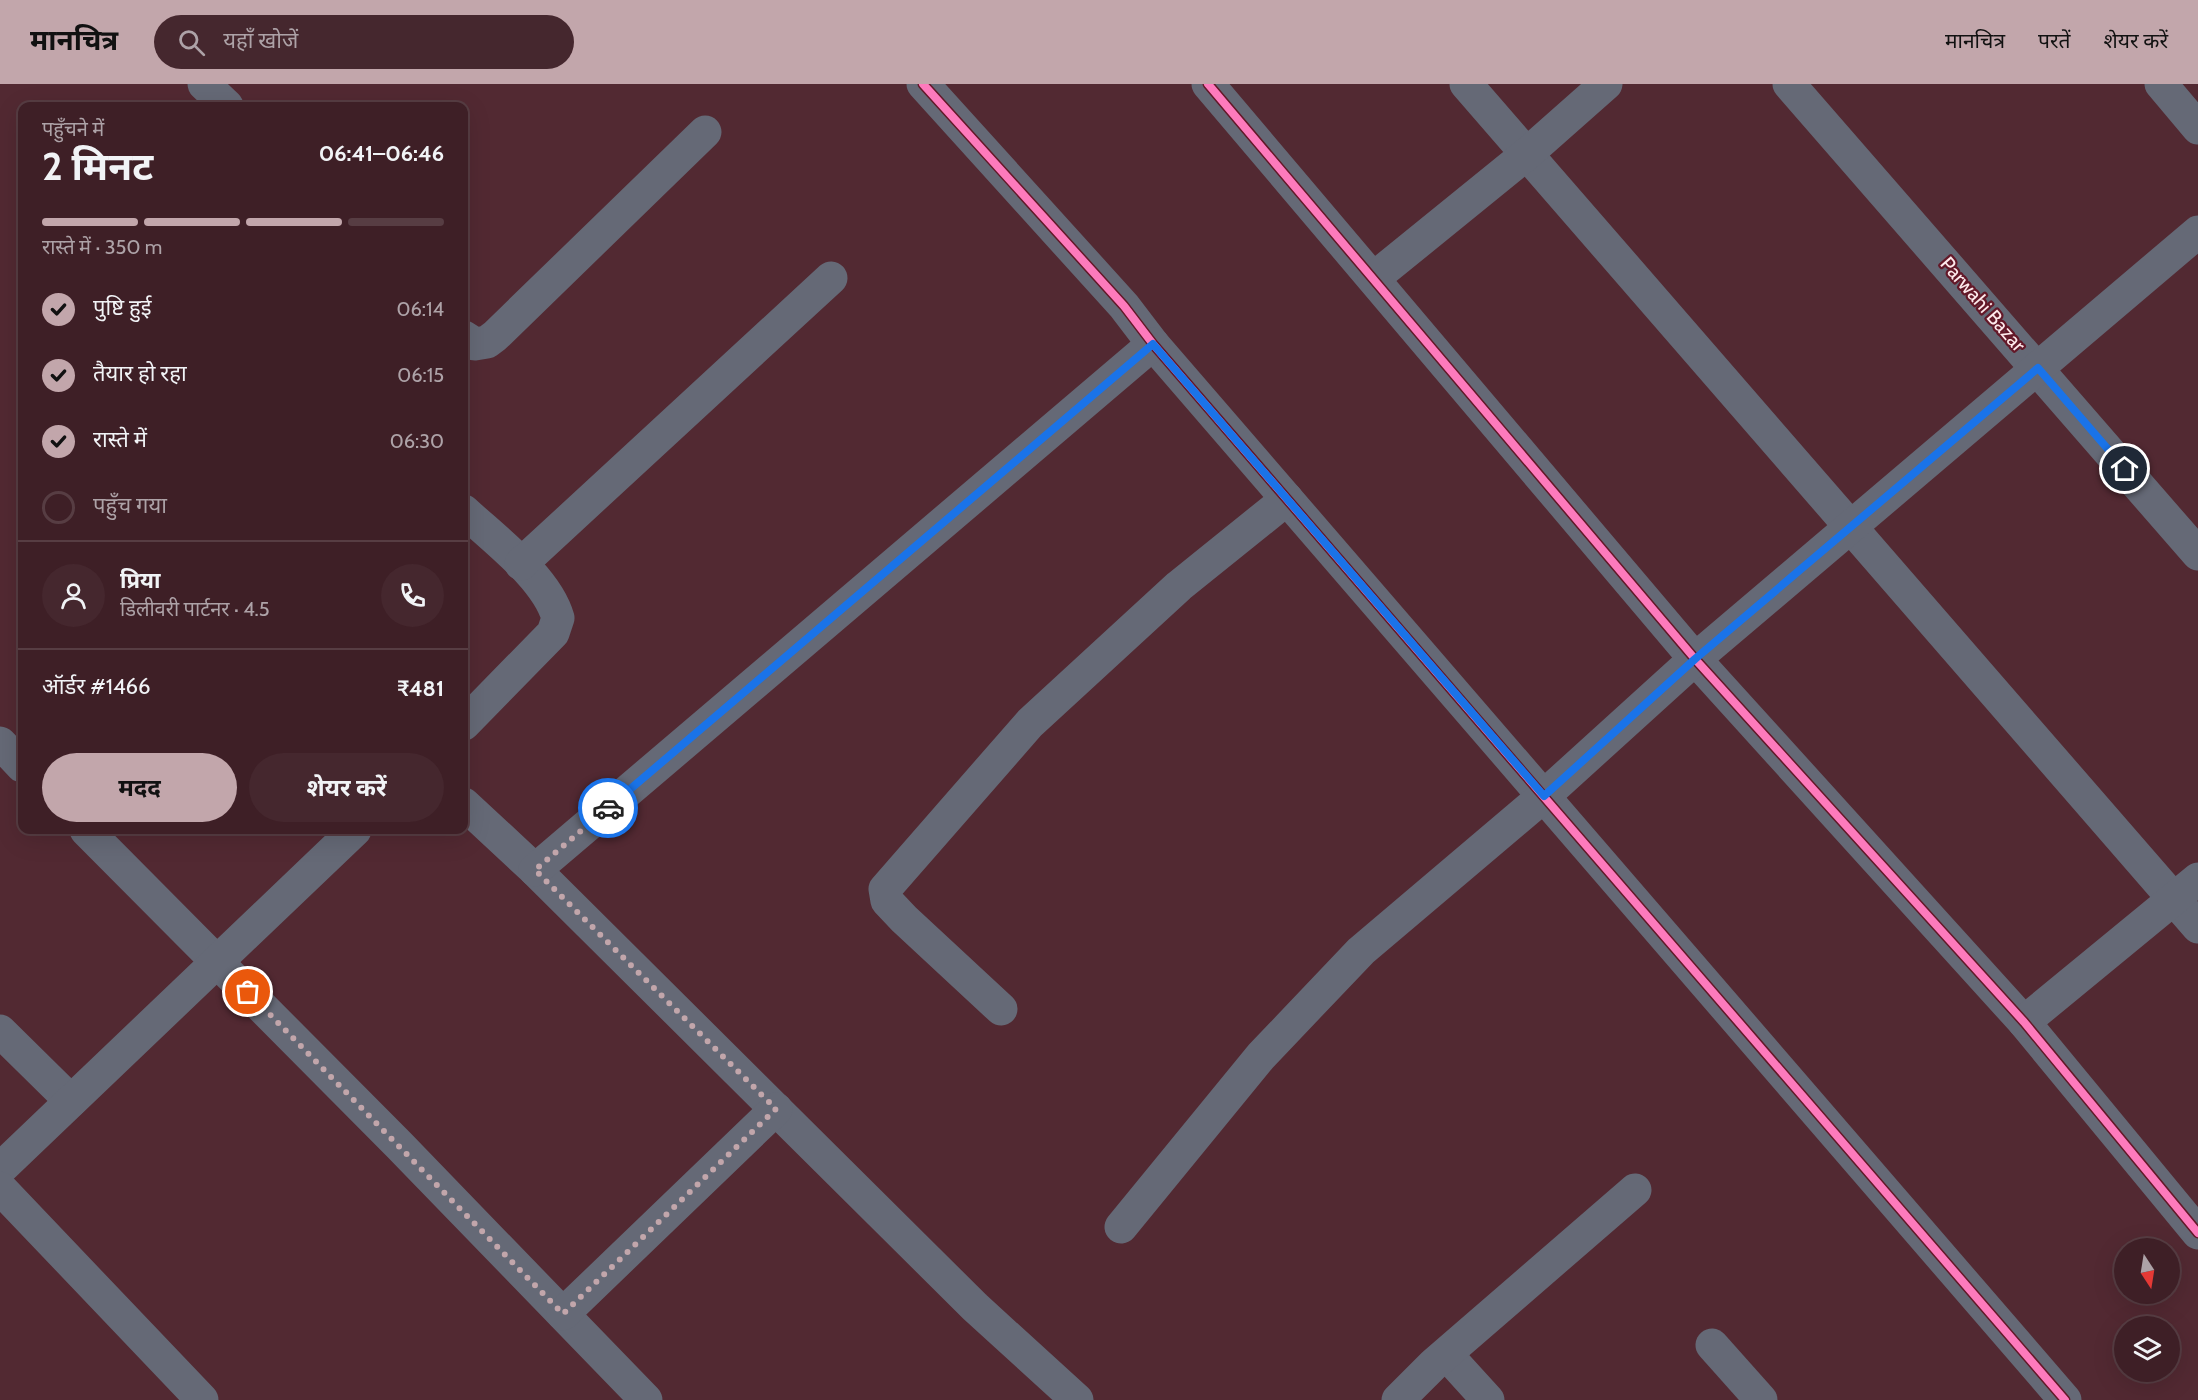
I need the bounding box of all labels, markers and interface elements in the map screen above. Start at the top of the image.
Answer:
search box [154,15,574,69]
text: मानचित्र [30,23,118,57]
icon: search [175,26,208,59]
text: यहाँ खोजें [223,27,298,54]
text: मानचित्र [1945,28,2005,53]
text: परतें [2038,28,2071,53]
text: शेयर करें [2104,28,2168,53]
text: पहुँचने में [42,117,104,141]
text: 06:41–06:46 [319,140,444,167]
text: 2 मिनट [42,142,153,190]
text: रास्ते में · 350 m [42,235,162,259]
street label: Parwahi Bazar [1935,252,2031,357]
icon: check [42,293,75,326]
text: पुष्टि हुई [93,294,151,321]
text: 06:14 [396,297,444,321]
icon: check [42,359,75,392]
text: तैयार हो रहा [93,360,187,387]
text: 06:15 [397,363,444,387]
icon: check [42,425,75,458]
text: रास्ते में [93,426,147,453]
text: 06:30 [390,429,444,453]
pin [2099,443,2150,494]
icon: home [2108,452,2141,485]
text: पहुँच गया [93,492,167,519]
button: person [42,564,105,627]
button: phone [381,564,444,627]
text: प्रिया [120,567,160,594]
text: डिलीवरी पार्टनर · 4.5 [120,597,270,621]
text: ऑर्डर #1466 [42,673,151,700]
text: ₹481 [397,675,444,702]
button: मदद [42,753,237,822]
button: शेयर करें [249,753,444,822]
courier [578,778,638,838]
icon: car [592,792,625,825]
pin [222,966,273,1017]
icon: bag [231,975,264,1008]
north arrow [2114,1238,2180,1304]
map controls [2114,1238,2180,1382]
button: layers [2114,1316,2180,1382]

